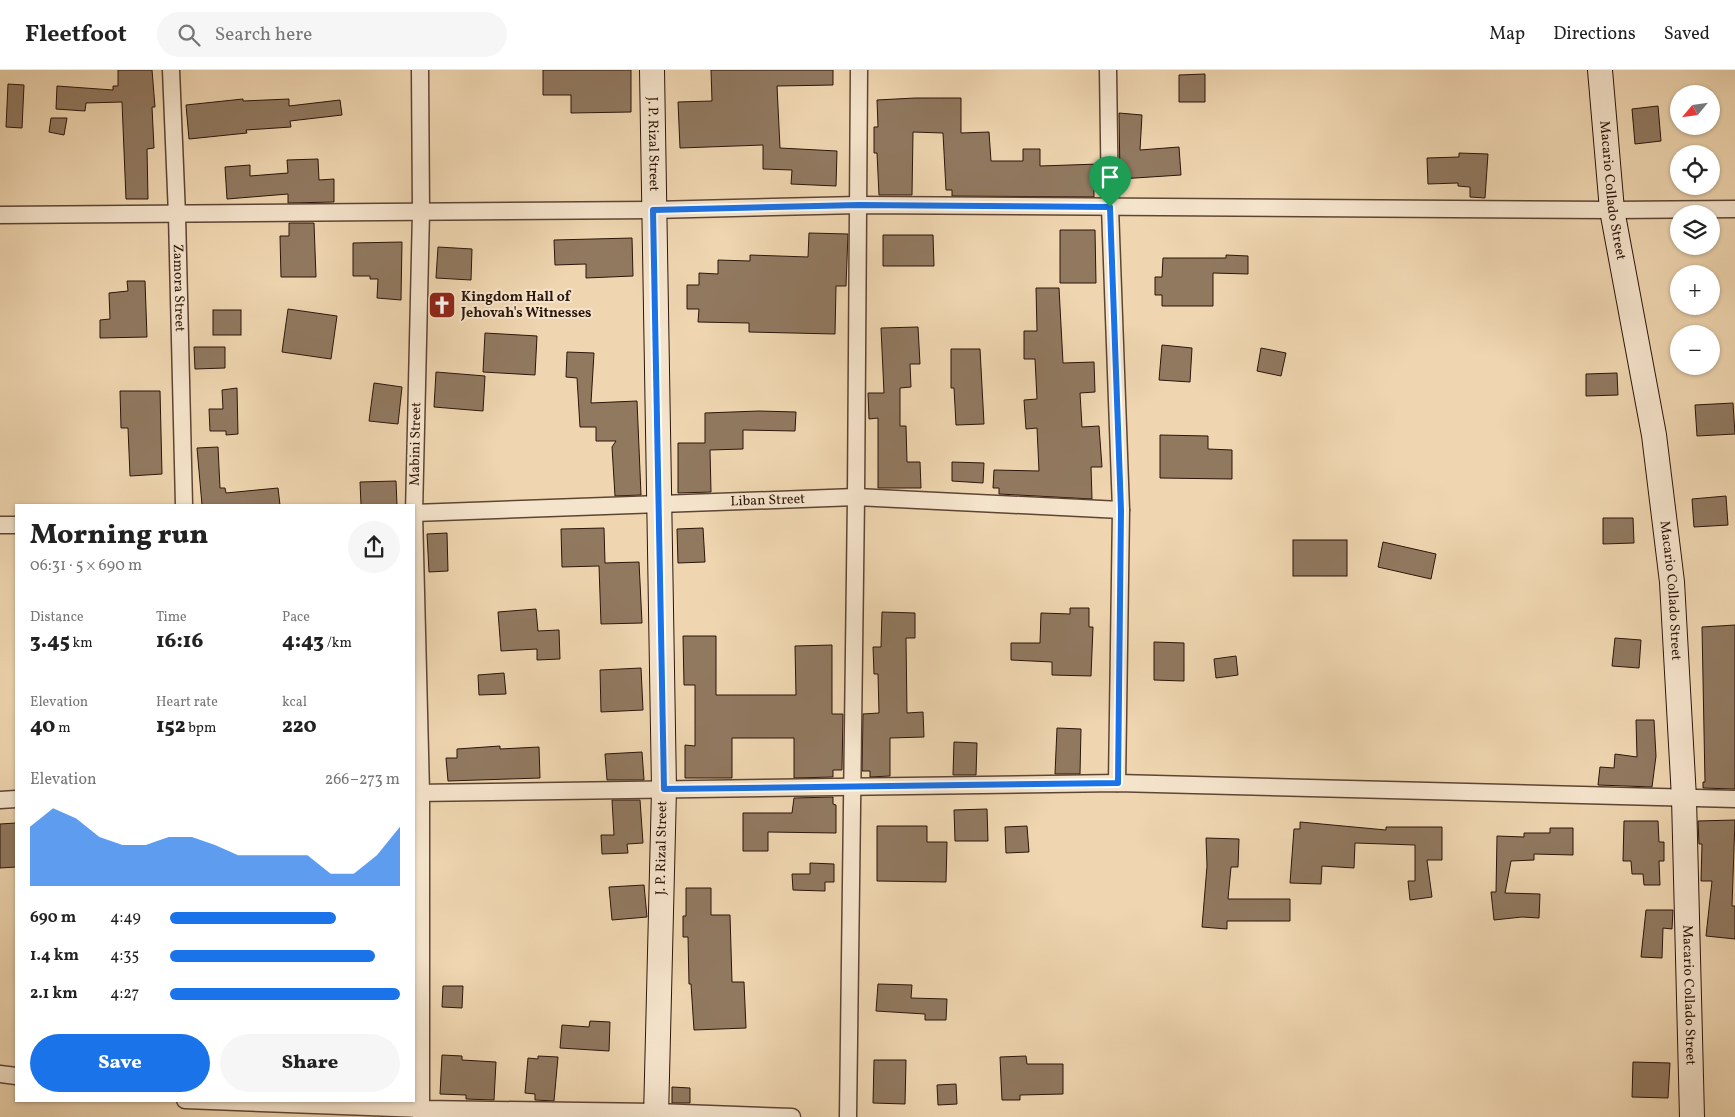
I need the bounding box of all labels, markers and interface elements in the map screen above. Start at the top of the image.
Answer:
search box [157,12,507,57]
text: Fleetfoot [25,18,127,52]
icon: search [175,21,203,49]
text: Search here [215,22,312,48]
text: Map [1489,22,1525,47]
text: Directions [1553,22,1636,47]
text: Saved [1664,22,1710,47]
north arrow [1670,85,1720,135]
map controls [1670,85,1720,375]
street label: J. P. Rizal Street [643,96,664,192]
street label: Macario Collado Street [1595,120,1631,262]
button: locate [1670,145,1720,195]
pin [1089,156,1131,207]
icon: arrive [1096,163,1124,191]
button: layers [1670,205,1720,255]
street label: Zamora Street [168,244,189,332]
button: + [1670,265,1720,315]
place label: Kingdom Hall of Jehovah's Witnesses [460,288,592,323]
church icon: Kingdom Hall of Jehovah's Witnesses [427,290,457,320]
button: − [1670,325,1720,375]
street label: Mabini Street [406,402,426,486]
street label: Liban Street [730,489,805,511]
text: Morning run [30,516,208,555]
street label: Macario Collado Street [1655,520,1686,661]
button: share [348,521,400,573]
text: 06:31 · 5 × 690 m [30,555,142,577]
text: Distance [30,608,84,627]
text: Time [156,608,187,627]
text: Pace [282,608,310,627]
text: 3.45 [30,627,70,656]
text: 16:16 [156,627,203,656]
text: 4:43 [282,627,324,656]
text: km [70,634,93,653]
text: /km [324,634,352,653]
text: Elevation [30,693,88,712]
text: Heart rate [156,693,218,712]
text: kcal [282,693,307,712]
text: 40 [30,712,55,741]
text: 152 [156,712,185,741]
text: 220 [282,712,317,741]
text: m [55,719,71,738]
text: bpm [185,719,216,738]
text: Elevation [30,769,97,791]
text: 266–273 m [325,769,400,791]
street label: J. P. Rizal Street [652,800,672,895]
text: 690 m [30,907,76,929]
text: 4:49 [110,907,141,929]
street label: Macario Collado Street [1678,925,1700,1066]
text: 1.4 km [30,945,79,967]
text: 4:35 [110,945,139,967]
text: 2.1 km [30,983,78,1005]
text: 4:27 [110,983,139,1005]
button: Save [30,1034,210,1092]
button: Share [220,1034,400,1092]

